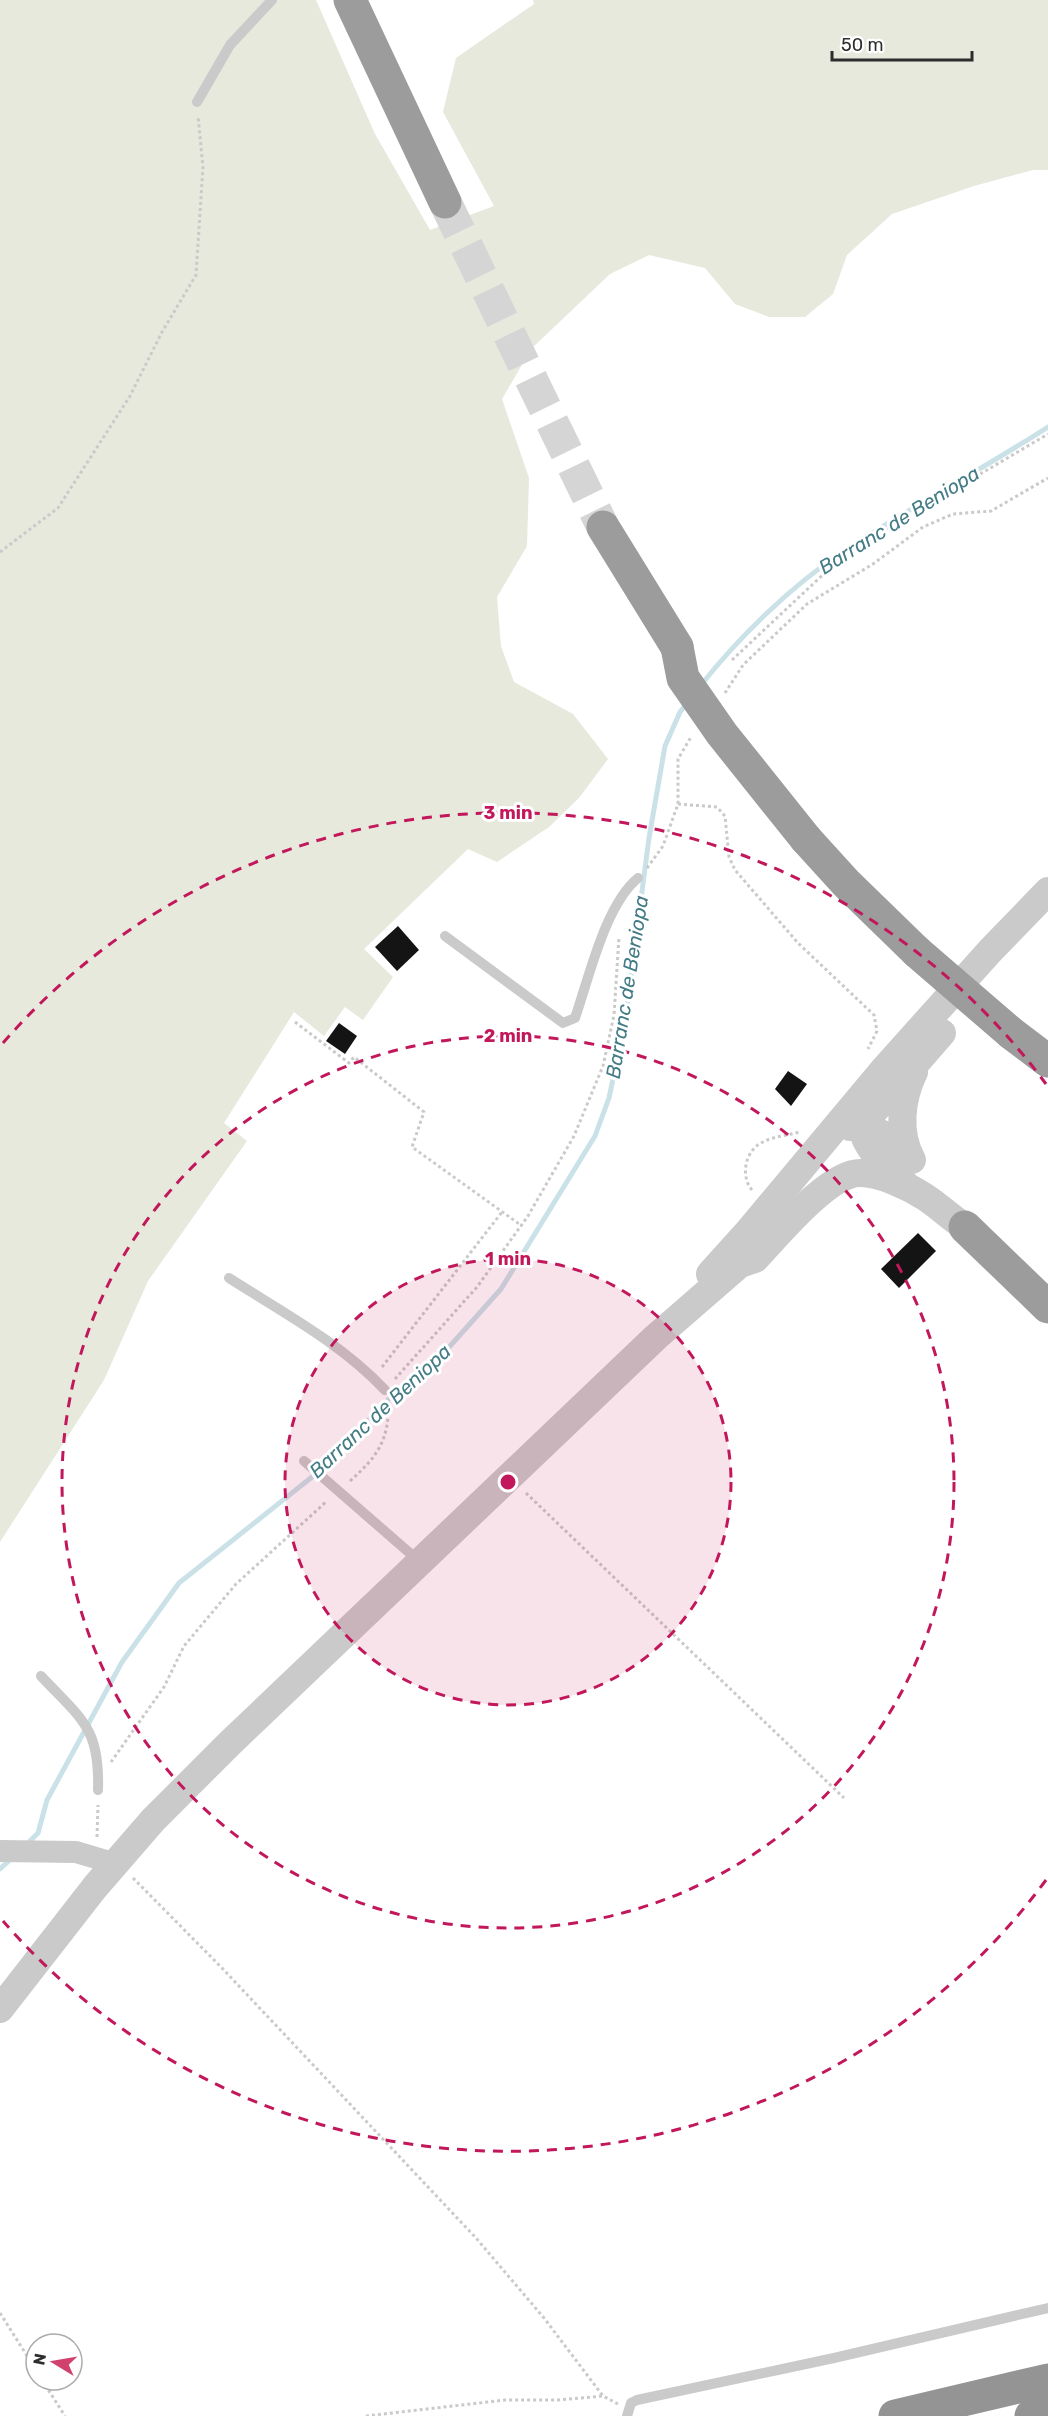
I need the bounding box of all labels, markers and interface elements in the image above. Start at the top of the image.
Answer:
scale bar [832,24,972,62]
text: 50 m [841,34,884,56]
water label: Barranc de Beniopa [814,461,984,579]
text: 3 min [484,802,532,824]
water label: Barranc de Beniopa [601,894,653,1080]
text: 2 min [484,1025,532,1047]
text: 1 min [485,1248,531,1270]
water label: Barranc de Beniopa [304,1339,456,1483]
centre of rings [498,1472,518,1492]
north arrow [24,2332,84,2392]
text: N [29,2352,50,2367]

